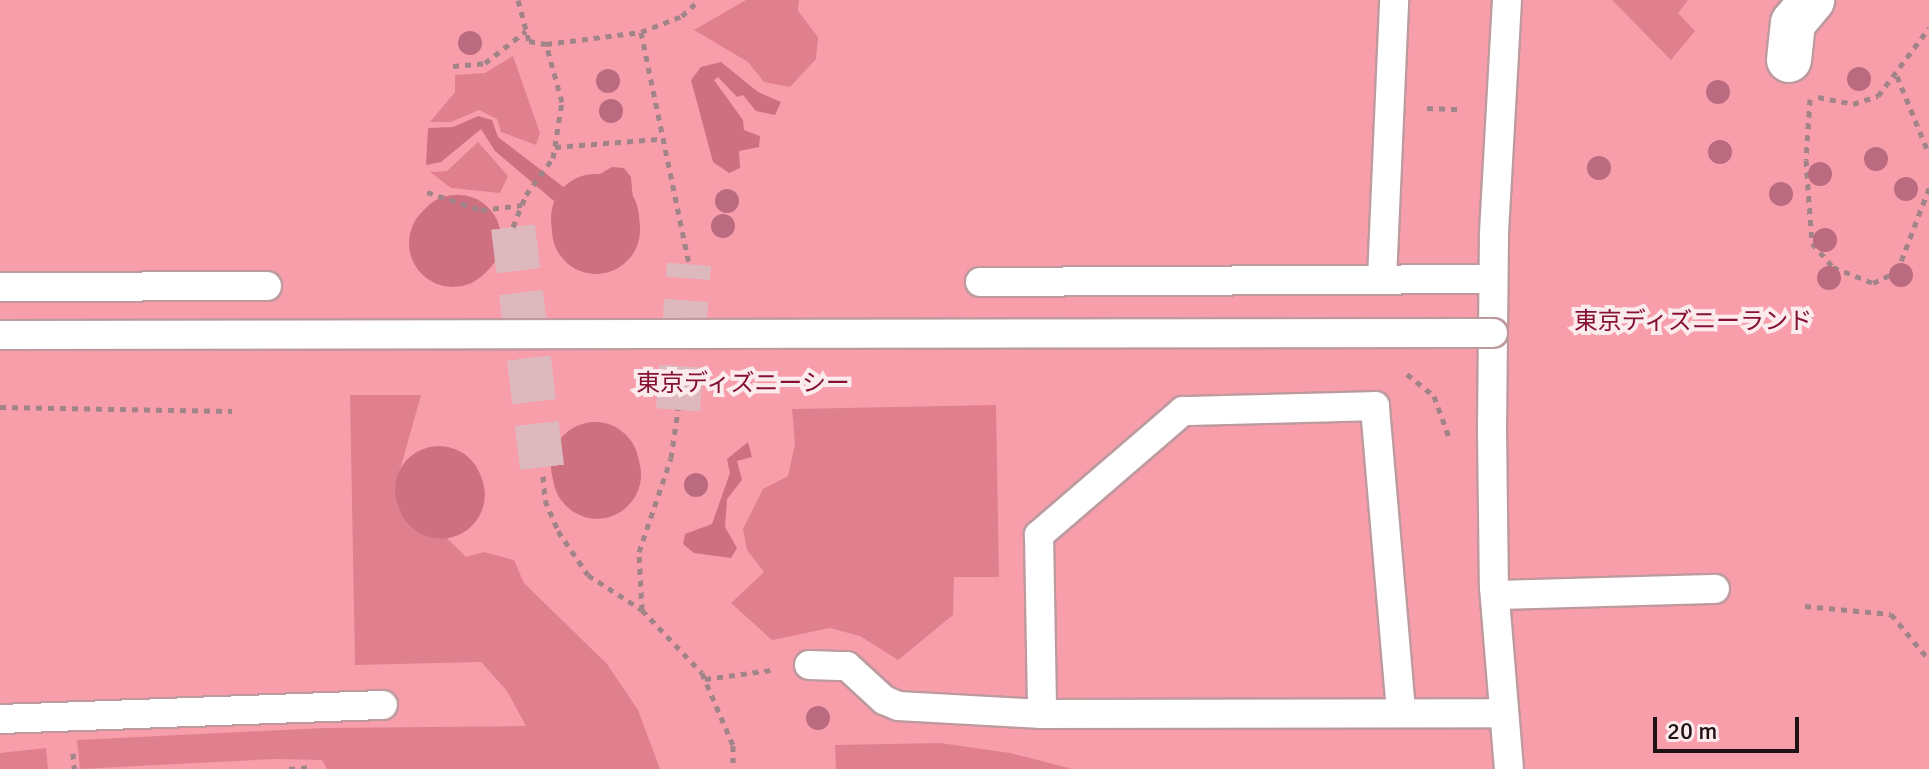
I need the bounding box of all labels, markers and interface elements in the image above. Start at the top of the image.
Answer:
park label: 東京ディズニーランド [1573,308,1813,336]
park label: 東京ディズニーシー [635,370,851,398]
scale bar [1657,701,1803,751]
text: 20 m [1667,716,1717,746]

